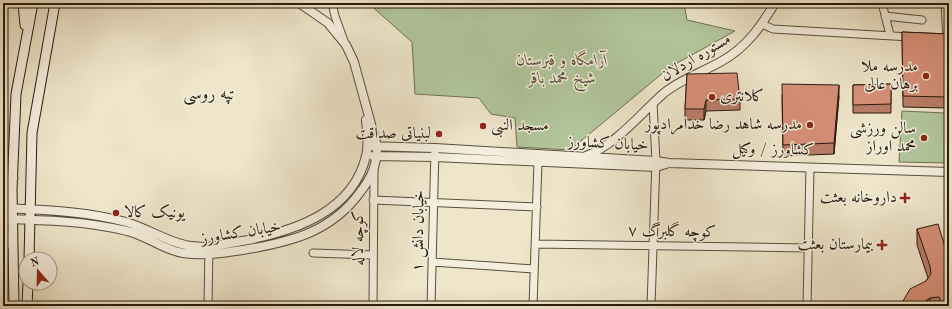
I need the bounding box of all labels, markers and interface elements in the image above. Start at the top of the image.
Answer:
street label: مستوره اردلان [658,31,734,86]
park label: آرامگاه و قبرستان شیخ محمد باقر [516,49,608,92]
place label: مدرسه ملا برهان عالی [861,59,918,93]
marker: مدرسه ملا برهان عالی [921,71,931,81]
district label: تپه روسی [183,86,235,106]
place label: کلانتری [720,88,764,105]
marker: کلانتری [707,92,717,102]
place label: مدرسه شاهد رضا خدامرادپور [643,117,802,135]
place label: مسجد النبی [491,118,549,138]
marker: مدرسه شاهد رضا خدامرادپور [805,120,815,130]
marker: مسجد النبی [478,121,488,131]
place label: سالن ورزشی محمد اوراز [850,121,916,155]
place label: لبنیاتی ‌صداقت [356,126,431,142]
marker: لبنیاتی ‌صداقت [434,129,444,139]
street label: خیابان کشاورز [565,133,649,154]
marker: سالن ورزشی محمد اوراز [919,133,929,143]
street label: کشاورز / وکیل [732,140,814,161]
street label: خیابان دانش ۱ [410,190,429,272]
place label: داروخانه بعثت [820,190,897,206]
marker: داروخانه بعثت [900,193,910,203]
place label: یونیک کالا [124,203,186,222]
marker: یونیک کالا [111,208,121,218]
street label: کوچه لاله [350,210,369,266]
street label: خیابان کشاورز [198,218,282,248]
street label: کوچه گلبرگ ۷ [628,220,716,243]
place label: بیمارستان بعثت [797,237,873,253]
marker: بیمارستان بعثت [876,239,888,251]
north arrow [18,251,58,291]
text: N [29,256,41,270]

